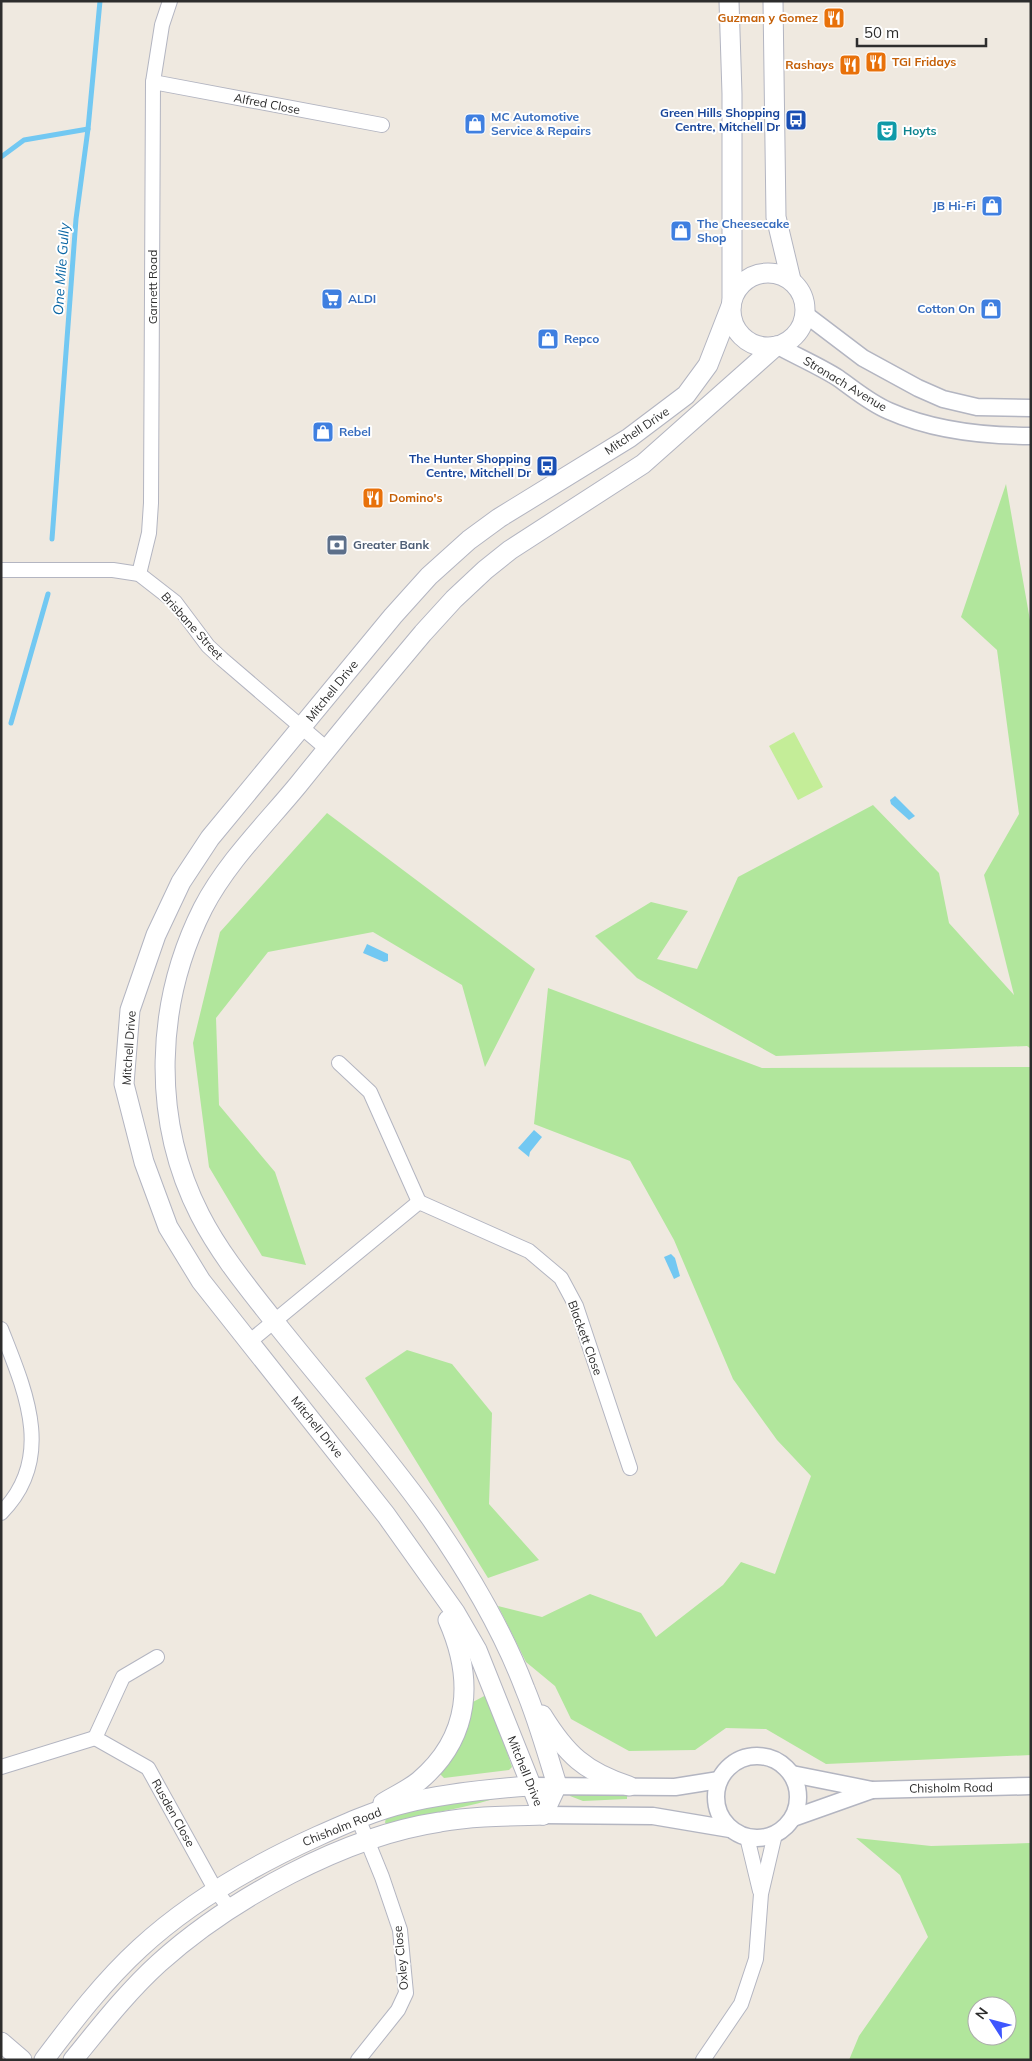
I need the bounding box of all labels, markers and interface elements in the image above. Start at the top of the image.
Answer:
restaurant icon: Guzman y Gomez [822,6,846,30]
place label: Guzman y Gomez [718,10,818,25]
scale bar [857,15,986,47]
text: 50 m [864,23,899,42]
restaurant icon: TGI Fridays [864,50,888,74]
restaurant icon: Rashays [838,53,862,77]
place label: TGI Fridays [892,54,956,69]
place label: Rashays [785,57,834,72]
street label: Alfred Close [233,90,302,117]
place label: Green Hills Shopping Centre, Mitchell Dr [660,105,780,134]
bus stop icon: Green Hills Shopping Centre, Mitchell Dr [784,108,808,132]
place label: MC Automotive Service & Repairs [491,109,591,138]
shop icon: MC Automotive Service & Repairs [463,112,487,136]
theatre icon: Hoyts [875,119,899,143]
place label: Hoyts [903,123,937,138]
shop icon: JB Hi-Fi [980,194,1004,218]
place label: JB Hi-Fi [932,198,976,213]
place label: The Cheesecake Shop [697,216,790,245]
shop icon: The Cheesecake Shop [669,219,693,243]
water label: One Mile Gully [49,222,73,316]
street label: Garnett Road [145,250,160,324]
supermarket icon: ALDI [320,287,344,311]
place label: ALDI [348,291,376,306]
shop icon: Cotton On [979,297,1003,321]
place label: Cotton On [917,301,975,316]
shop icon: Repco [536,327,560,351]
place label: Repco [564,331,599,346]
street label: Stronach Avenue [801,353,890,414]
street label: Mitchell Drive [602,404,672,458]
shop icon: Rebel [311,420,335,444]
place label: Rebel [339,424,371,439]
place label: The Hunter Shopping Centre, Mitchell Dr [409,451,531,480]
bus stop icon: The Hunter Shopping Centre, Mitchell Dr [535,454,559,478]
restaurant icon: Domino's [361,486,385,510]
place label: Domino's [389,490,442,505]
bank icon: Greater Bank [325,533,349,557]
place label: Greater Bank [353,537,430,552]
street label: Brisbane Street [158,589,227,662]
street label: Mitchell Drive [302,657,361,724]
street label: Mitchell Drive [118,1010,139,1086]
street label: Blackett Close [565,1298,606,1377]
street label: Mitchell Drive [288,1393,347,1460]
street label: Mitchell Drive [505,1733,546,1808]
street label: Rusden Close [149,1776,198,1849]
street label: Chisholm Road [909,1779,993,1796]
street label: Chisholm Road [300,1804,384,1849]
street label: Oxley Close [390,1925,411,1991]
north arrow [967,1996,1017,2046]
text: N [971,2004,992,2023]

